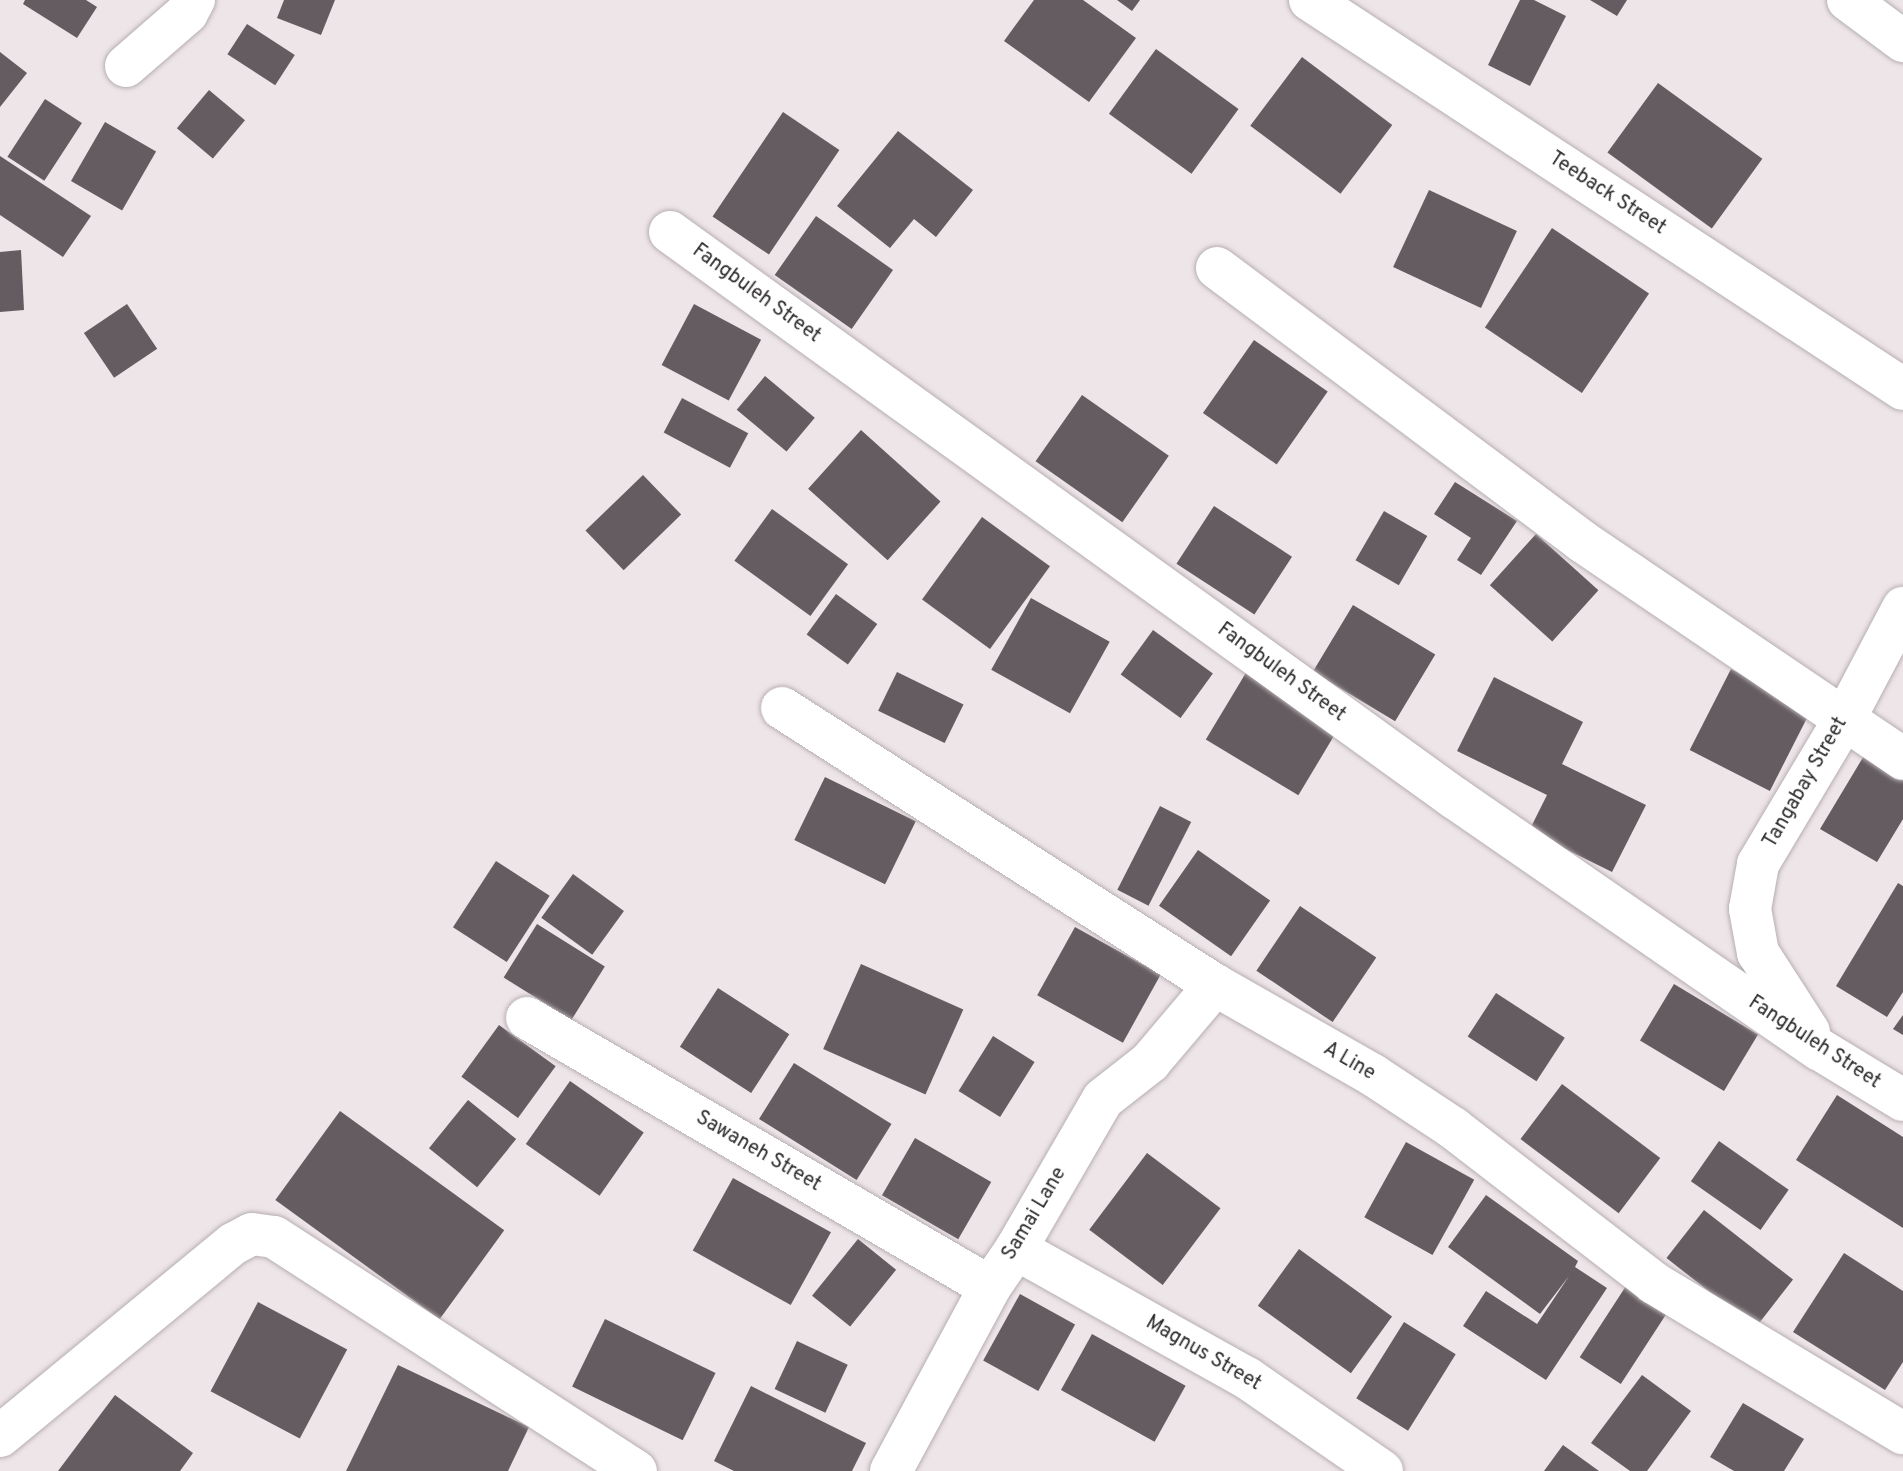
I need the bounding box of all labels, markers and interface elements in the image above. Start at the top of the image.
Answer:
street label: Teeback Street [1544,147,1670,241]
street label: Fangbuleh Street [687,239,825,349]
street label: Fangbuleh Street [1212,618,1350,728]
street label: Tangabay Street [1759,713,1853,853]
street label: Fangbuleh Street [1743,991,1885,1095]
street label: A Line [1318,1037,1380,1087]
street label: Sawaneh Street [691,1106,825,1198]
street label: Samai Lane [998,1163,1072,1265]
street label: Magnus Street [1141,1311,1265,1397]

